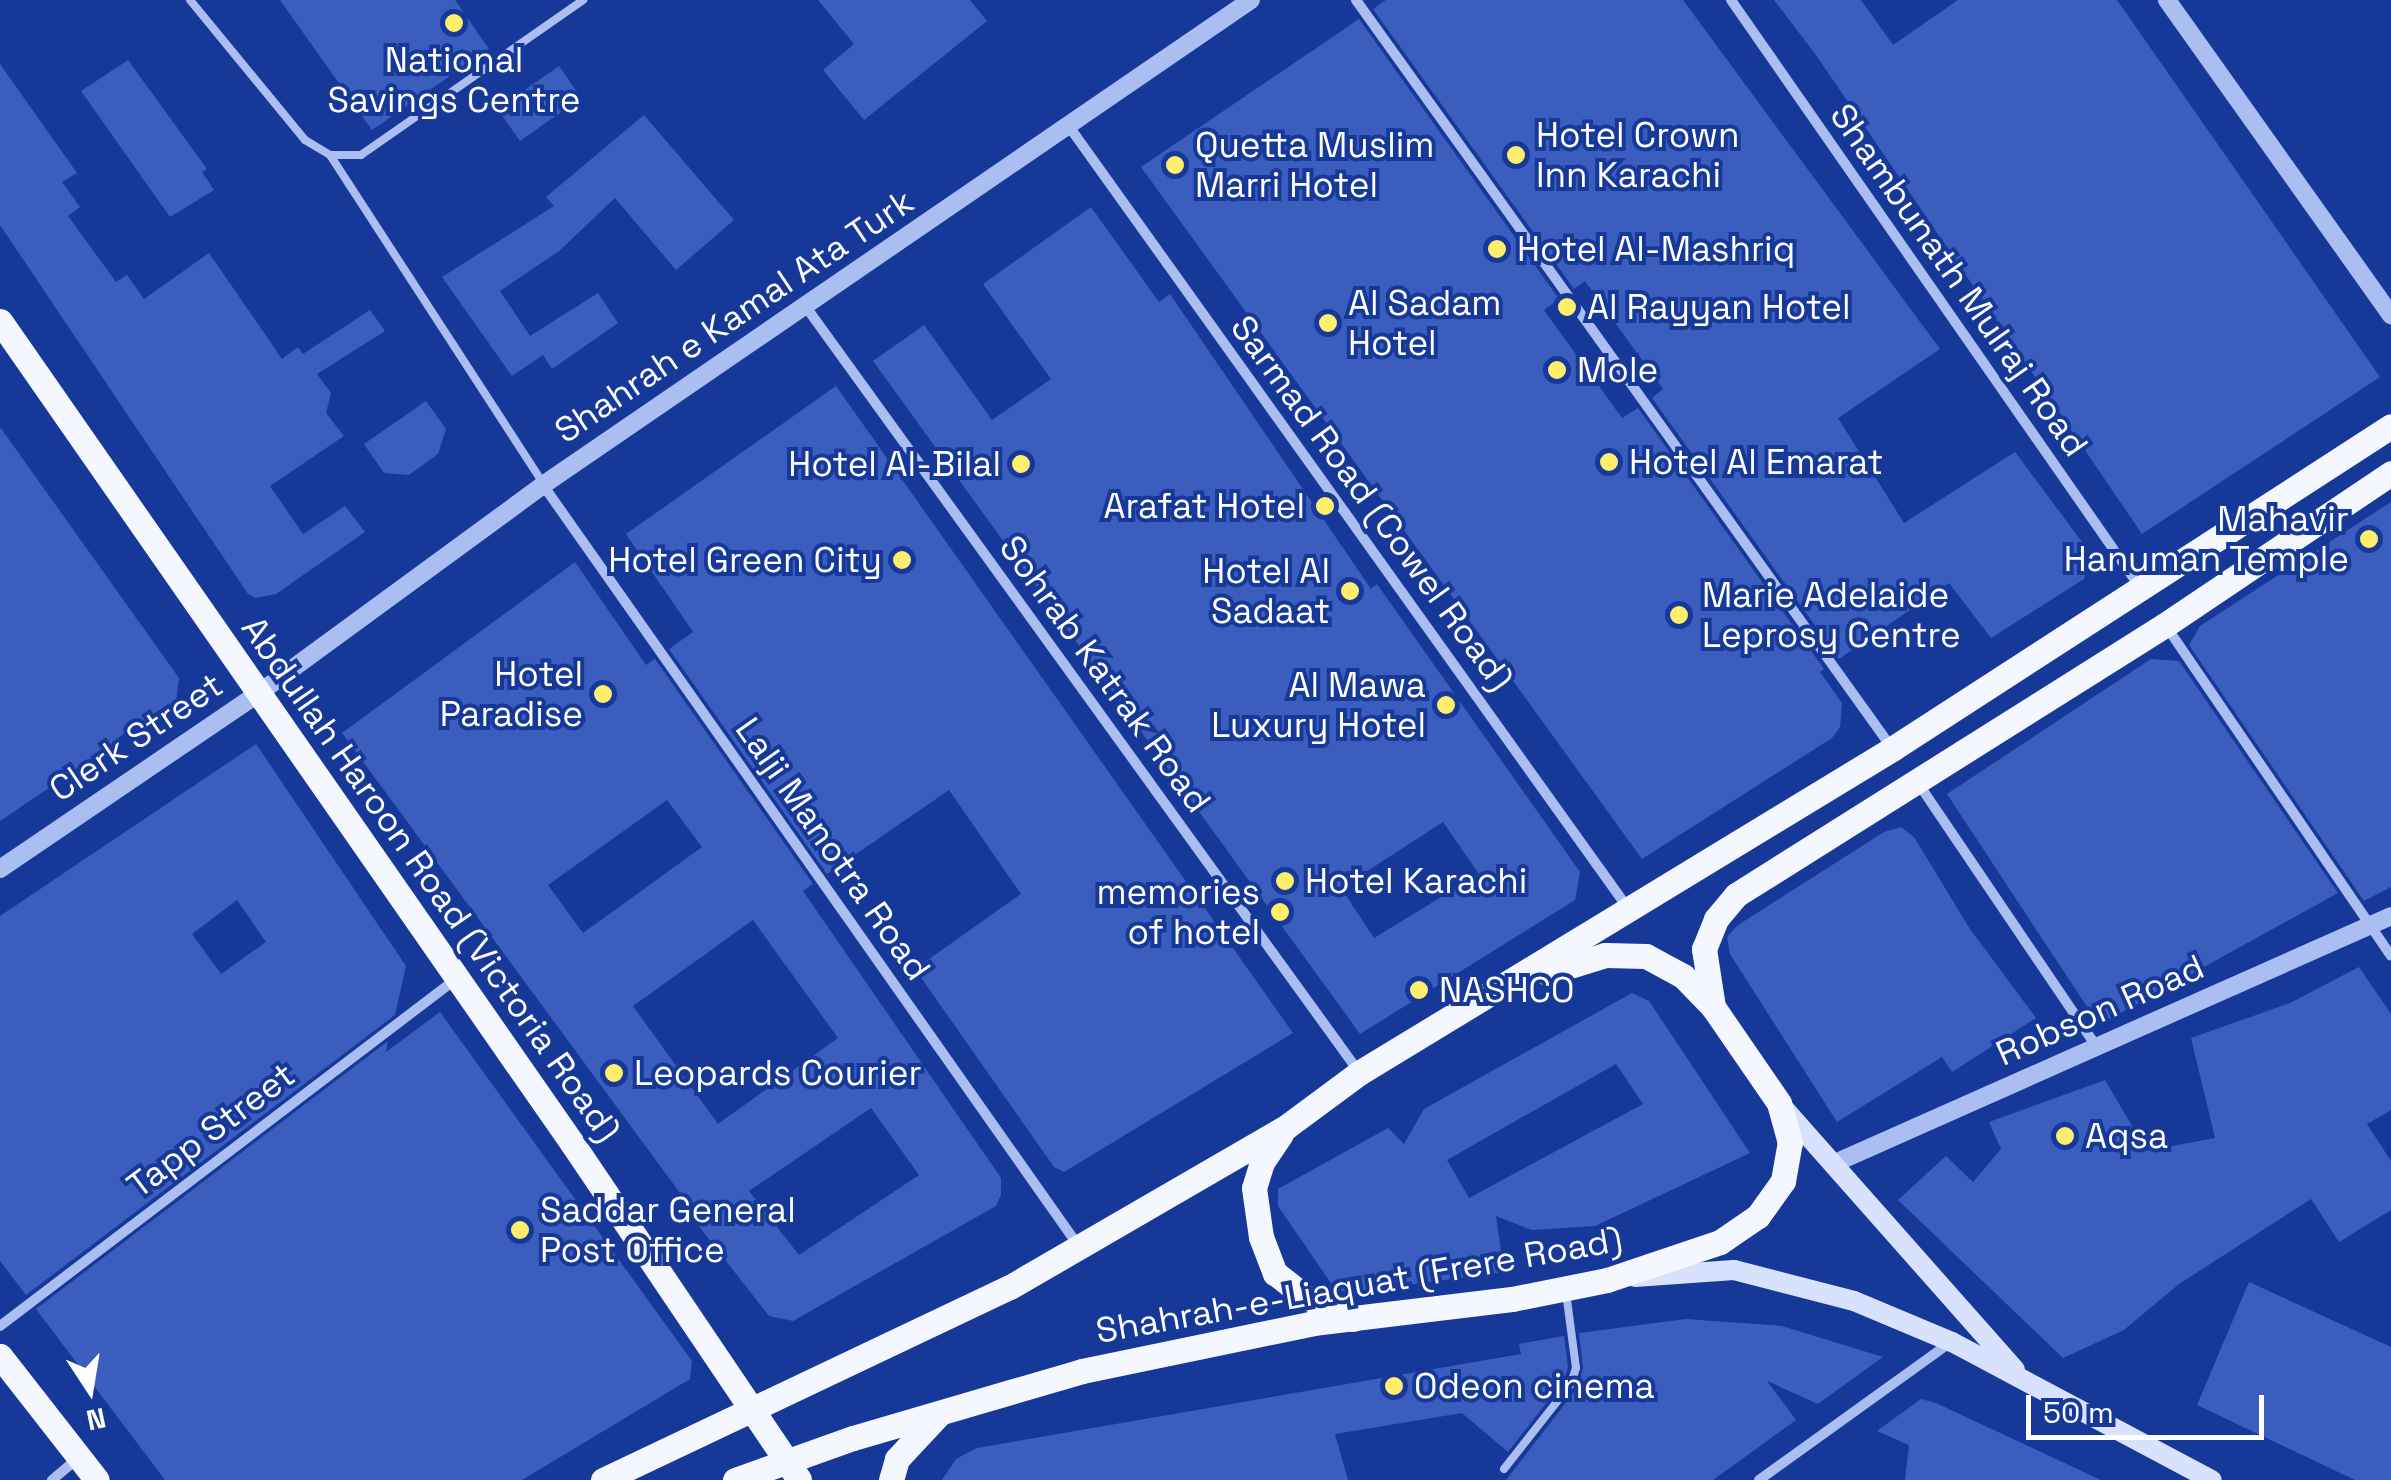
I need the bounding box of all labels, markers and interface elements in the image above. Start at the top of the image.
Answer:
marker: National Savings Centre [443,12,465,34]
place label: National Savings Centre [328,39,580,121]
street label: Shambunath Mulraj Road [1821,96,2097,464]
place label: Hotel Crown Inn Karachi [1536,114,1739,196]
place label: Quetta Muslim Marri Hotel [1195,124,1434,206]
marker: Hotel Crown Inn Karachi [1505,144,1527,166]
marker: Quetta Muslim Marri Hotel [1164,154,1186,176]
street label: Shahrah e Kamal Ata Turk [546,180,922,452]
place label: Hotel Al-Mashriq [1517,228,1796,270]
marker: Hotel Al-Mashriq [1486,238,1508,260]
place label: Al Sadam Hotel [1348,282,1501,364]
place label: Al Rayyan Hotel [1587,286,1850,328]
marker: Al Rayyan Hotel [1556,296,1578,318]
street label: Sarmad Road (Cowel Road) [1222,308,1522,698]
marker: Al Sadam Hotel [1317,312,1339,334]
place label: Mole [1577,349,1658,391]
marker: Mole [1546,359,1568,381]
place label: Hotel Al Emarat [1629,441,1884,483]
place label: Hotel Al-Bilal [788,443,1001,485]
marker: Hotel Al Emarat [1598,451,1620,473]
marker: Hotel Al-Bilal [1010,453,1032,475]
place label: Arafat Hotel [1103,485,1305,527]
marker: Arafat Hotel [1314,495,1336,517]
place label: Mahavir Hanuman Temple [2063,498,2349,580]
street label: Sohrab Katrak Road [991,527,1219,821]
marker: Mahavir Hanuman Temple [2358,528,2380,550]
place label: Hotel Green City [608,539,882,581]
marker: Hotel Green City [891,549,913,571]
place label: Hotel Al Sadaat [1202,550,1330,632]
place label: Marie Adelaide Leprosy Centre [1702,574,1961,656]
marker: Hotel Al Sadaat [1339,580,1361,602]
marker: Marie Adelaide Leprosy Centre [1666,602,1692,628]
street label: Abdullah Haroon Road (Victoria Road) [233,608,629,1150]
place label: Hotel Paradise [440,653,583,735]
street label: Clerk Street [41,664,231,810]
place label: Al Mawa Luxury Hotel [1211,664,1426,746]
marker: Hotel Paradise [592,683,614,705]
marker: Al Mawa Luxury Hotel [1435,694,1457,716]
street label: Lalji Manotra Road [727,710,939,988]
place label: Hotel Karachi [1305,860,1527,902]
marker: Hotel Karachi [1274,870,1296,892]
place label: memories of hotel [1097,871,1260,953]
marker: memories of hotel [1269,901,1291,923]
street label: Robson Road [1990,946,2210,1074]
place label: NASHCO [1439,969,1574,1011]
marker: NASHCO [1408,979,1430,1001]
place label: Leopards Courier [634,1052,922,1094]
street label: Tapp Street [119,1053,303,1207]
marker: Leopards Courier [603,1062,625,1084]
place label: Aqsa [2085,1115,2168,1157]
marker: Aqsa [2054,1125,2076,1147]
place label: Saddar General Post Office [540,1189,796,1271]
street label: Shahrah-e-Liaquat (Frere Road) [1093,1218,1625,1352]
marker: Saddar General Post Office [509,1219,531,1241]
north arrow [40,1340,140,1440]
place label: Odeon cinema [1414,1365,1655,1407]
marker: Odeon cinema [1383,1375,1405,1397]
scale bar [2031,1375,2268,1437]
text: 50 m [2043,1393,2114,1432]
text: N [83,1400,109,1439]

